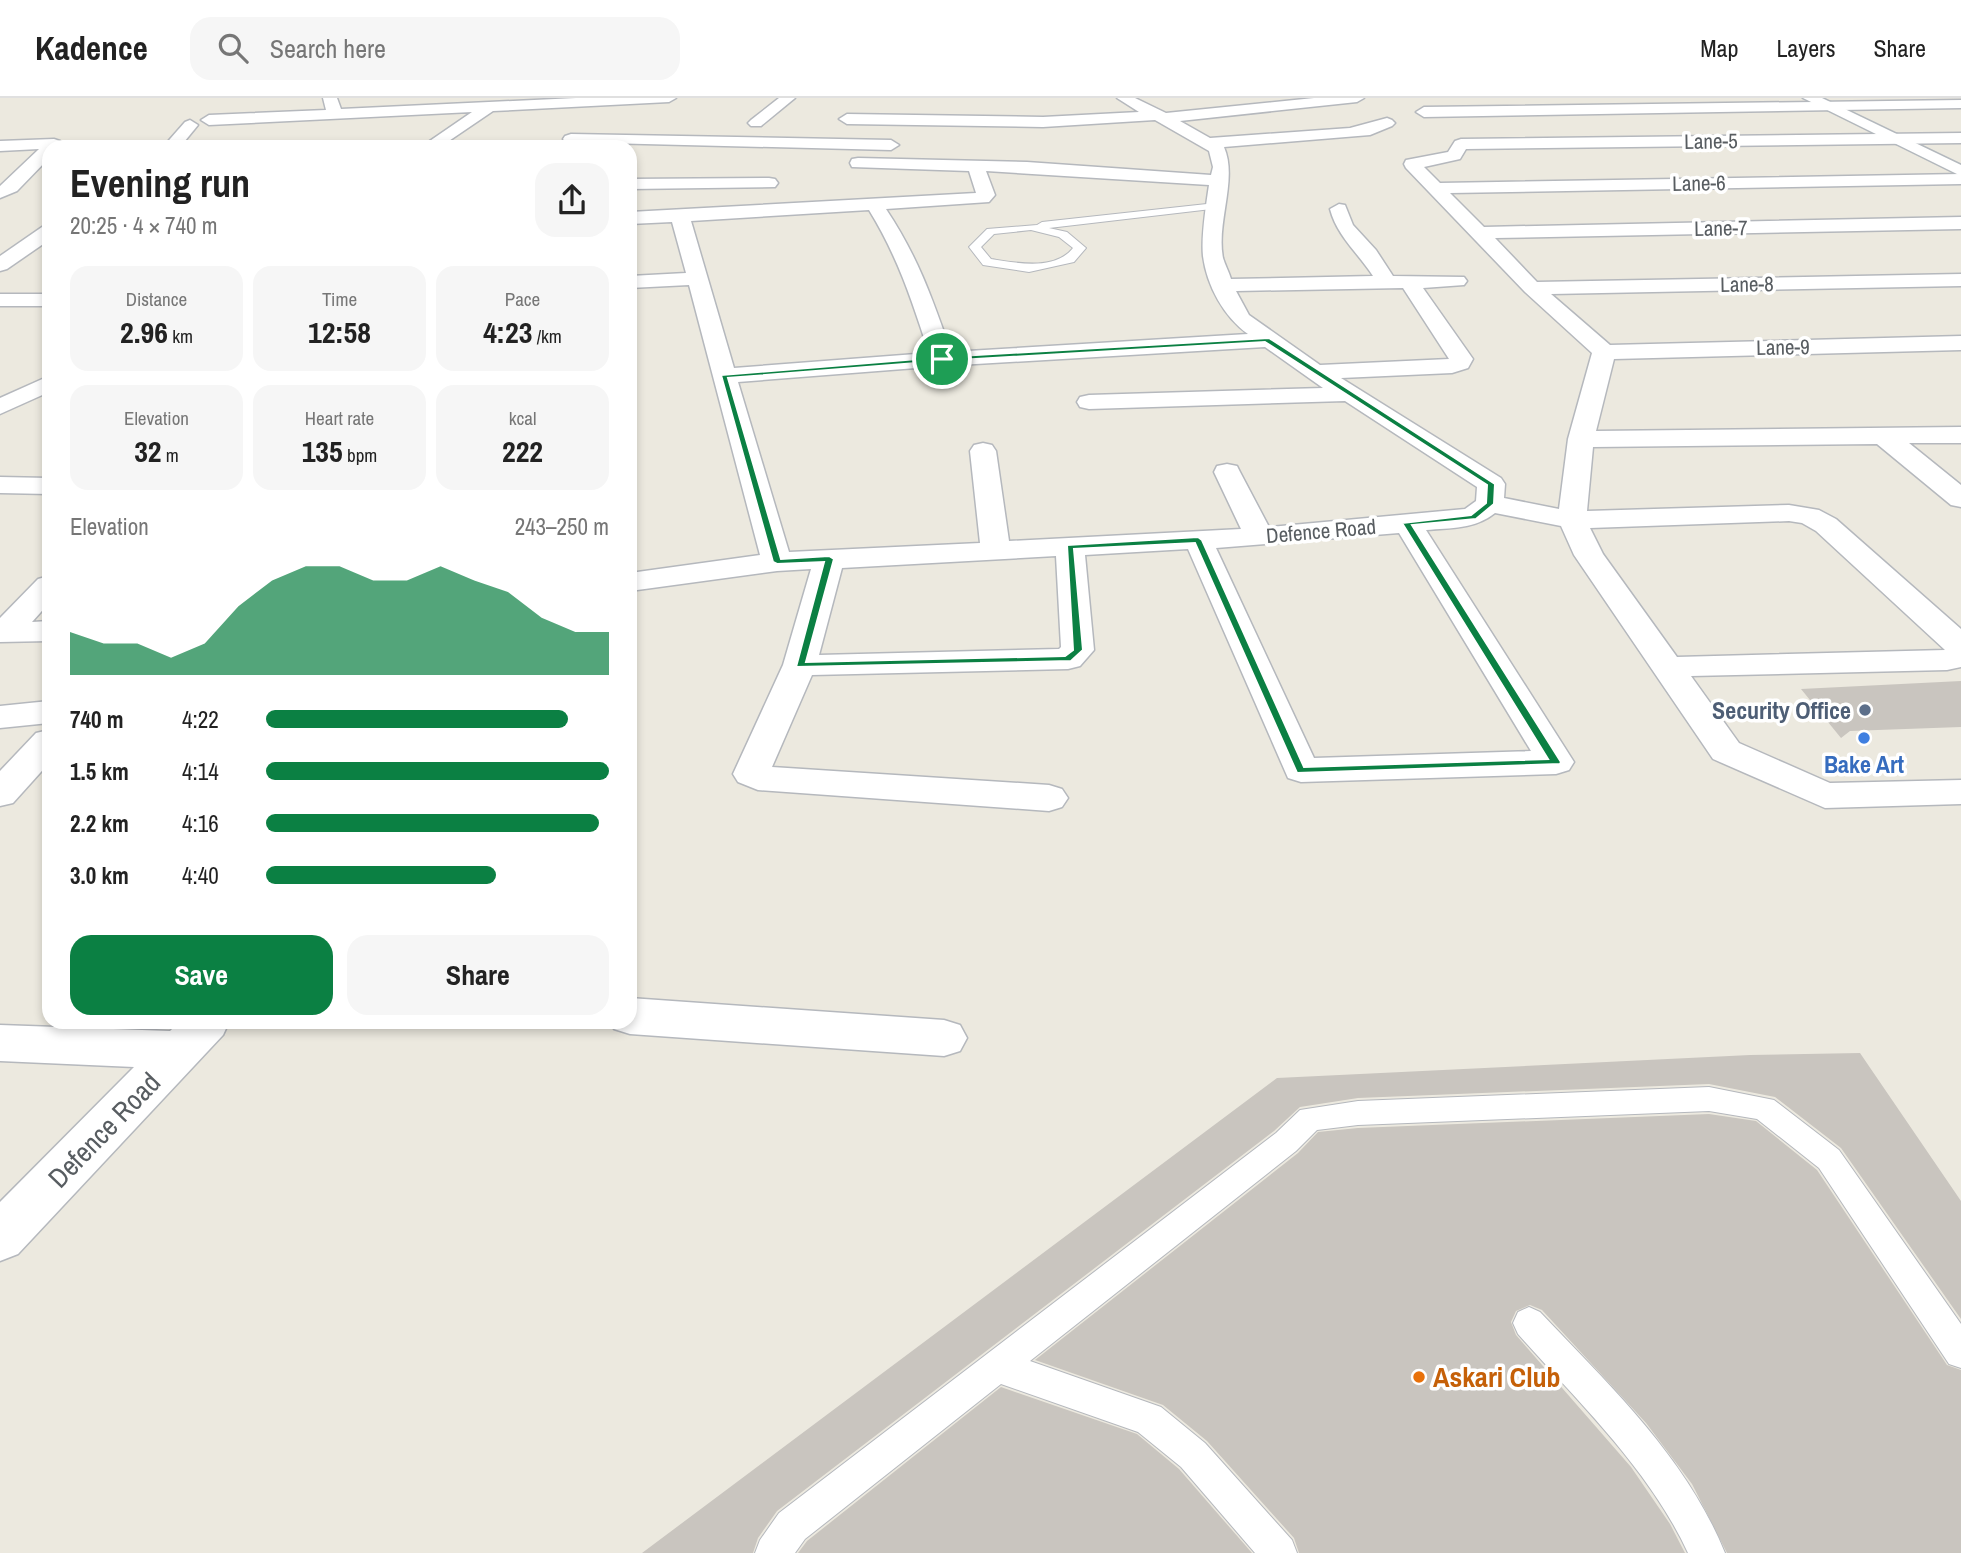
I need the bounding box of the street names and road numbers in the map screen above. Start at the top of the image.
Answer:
street label: Lane-5 [1684,126,1738,156]
street label: Lane-6 [1672,168,1726,198]
street label: Lane-7 [1694,213,1748,243]
street label: Lane-8 [1720,269,1774,299]
street label: Lane-9 [1756,332,1810,362]
street label: Defence Road [1265,512,1377,550]
street label: Defence Road [39,1064,169,1196]

